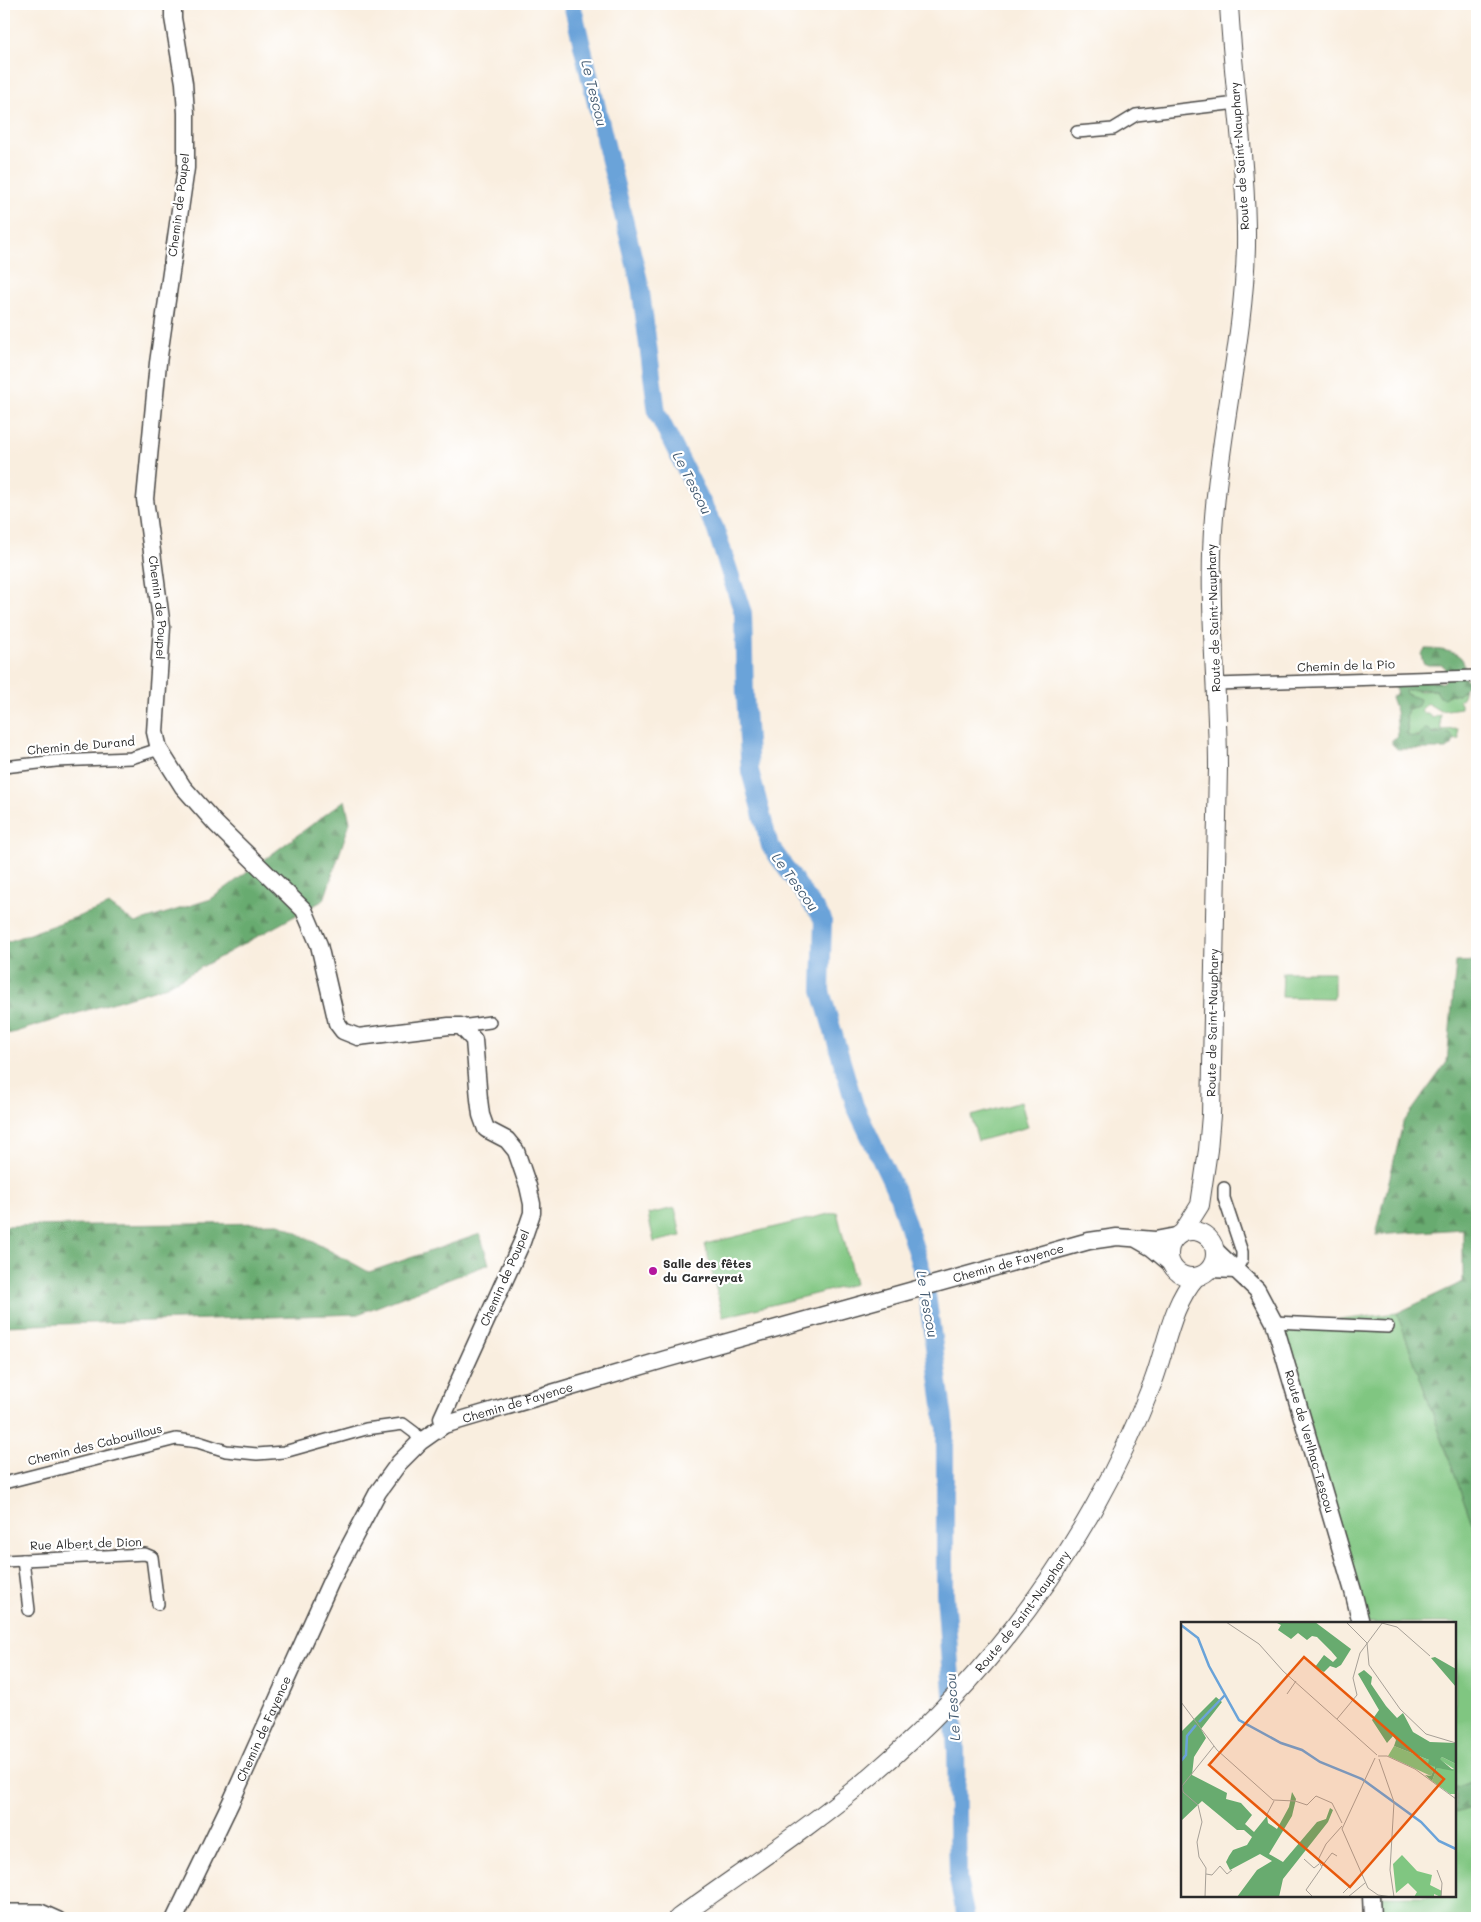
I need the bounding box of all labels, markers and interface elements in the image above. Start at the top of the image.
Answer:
water label: Le Tescou [577,58,612,128]
street label: Route de Saint-Nauphary [1226,81,1252,231]
street label: Chemin de Poupel [164,152,192,258]
water label: Le Tescou [669,448,716,517]
street label: Route de Saint-Nauphary [1202,544,1224,693]
street label: Chemin de Poupel [146,555,171,660]
street label: Chemin de la Pio [1297,655,1395,675]
street label: Chemin de Durand [26,732,136,758]
water label: Le Tescou [768,849,823,915]
street label: Route de Saint-Nauphary [1202,948,1221,1097]
street label: Chemin de Poupel [476,1227,533,1328]
street label: Chemin de Fayence [951,1239,1065,1286]
place label: Salle des fêtes du Carreyrat [663,1255,751,1285]
marker: Salle des fêtes du Carreyrat [647,1265,659,1277]
water label: Le Tescou [912,1269,943,1339]
street label: Route de Verlhac-Tescou [1282,1368,1339,1515]
street label: Chemin de Fayence [460,1378,575,1426]
street label: Chemin des Cabouillous [26,1420,164,1468]
street label: Rue Albert de Dion [30,1533,142,1553]
street label: Route de Saint-Nauphary [971,1547,1073,1675]
inset map [1181,1622,1456,1897]
water label: Le Tescou [941,1672,964,1742]
street label: Chemin de Fayence [232,1673,294,1784]

